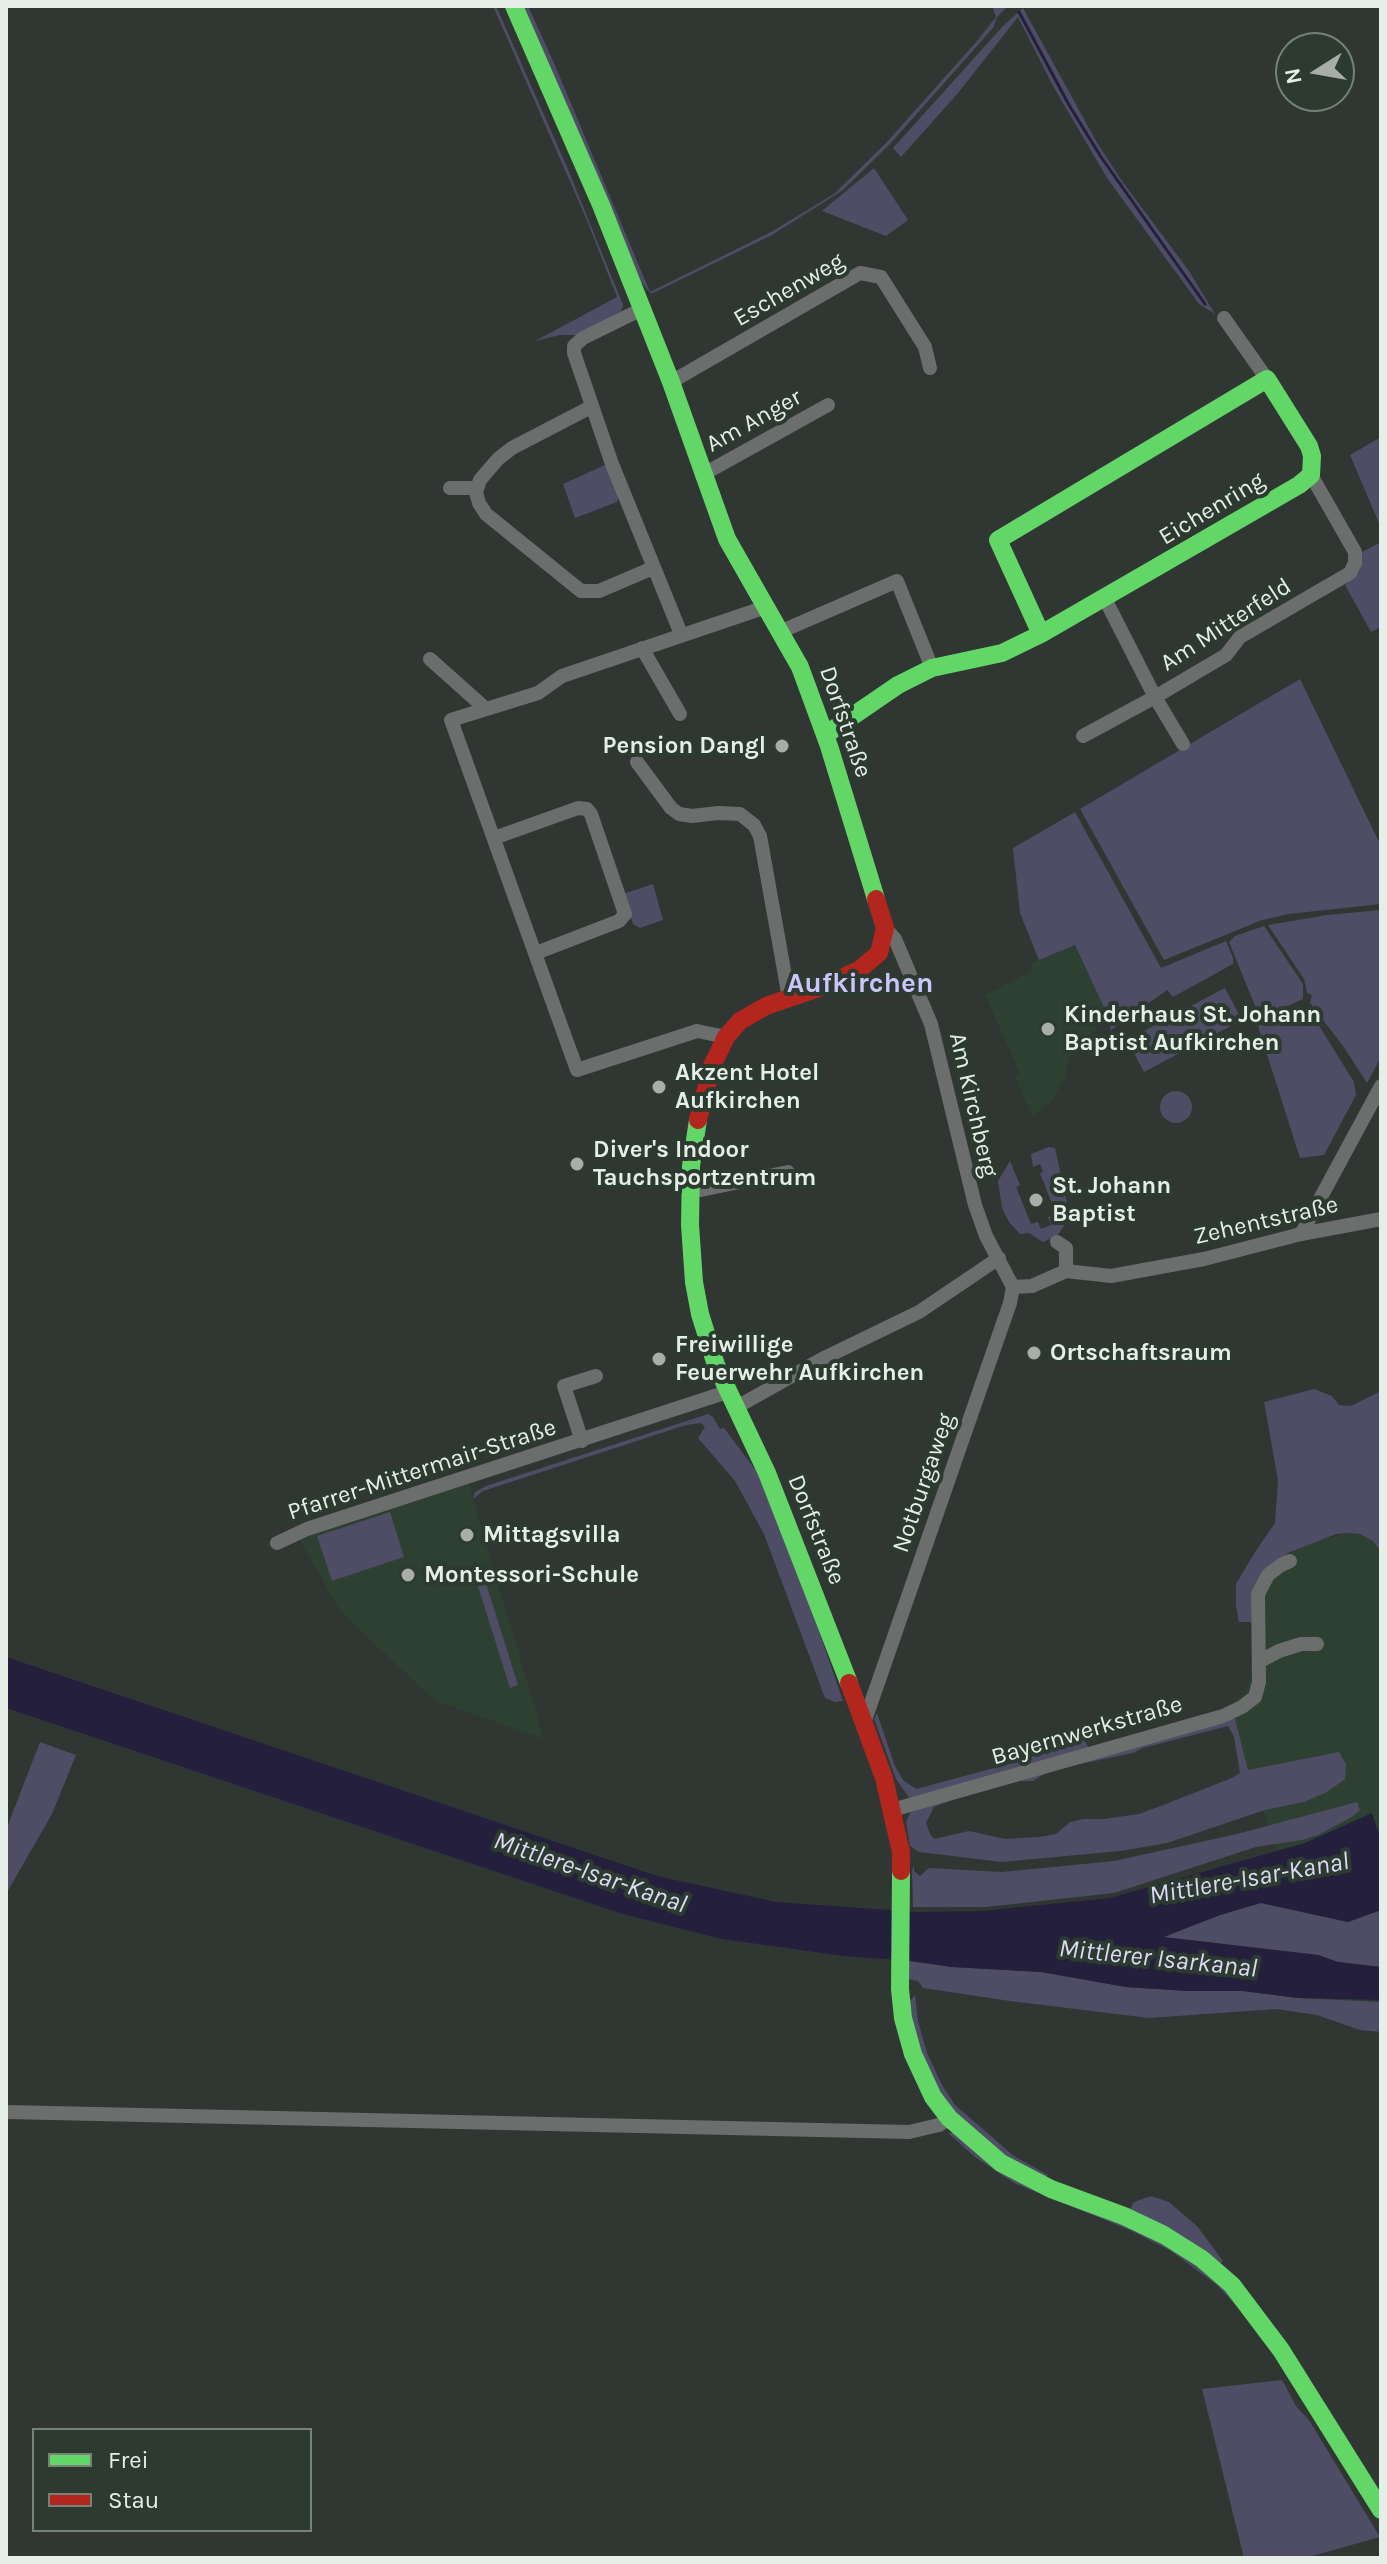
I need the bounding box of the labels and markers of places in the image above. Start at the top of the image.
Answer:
place label: Pension Dangl [603,732,766,760]
marker: Pension Dangl [773,737,791,755]
place label: Kinderhaus St. Johann Baptist Aufkirchen [1064,1001,1321,1057]
marker: Kinderhaus St. Johann Baptist Aufkirchen [1039,1020,1057,1038]
place label: Akzent Hotel Aufkirchen [675,1059,819,1115]
marker: Akzent Hotel Aufkirchen [650,1078,668,1096]
place label: Diver's Indoor Tauchsportzentrum [593,1136,816,1192]
marker: Diver's Indoor Tauchsportzentrum [568,1155,586,1173]
place label: St. Johann Baptist [1052,1172,1171,1228]
marker: St. Johann Baptist [1027,1191,1045,1209]
place label: Freiwillige Feuerwehr Aufkirchen [675,1331,924,1387]
place label: Ortschaftsraum [1050,1339,1232,1367]
marker: Ortschaftsraum [1025,1344,1043,1362]
marker: Freiwillige Feuerwehr Aufkirchen [650,1350,668,1368]
place label: Mittagsvilla [483,1521,620,1549]
marker: Mittagsvilla [458,1526,476,1544]
place label: Montessori-Schule [424,1561,639,1589]
marker: Montessori-Schule [399,1566,417,1584]

